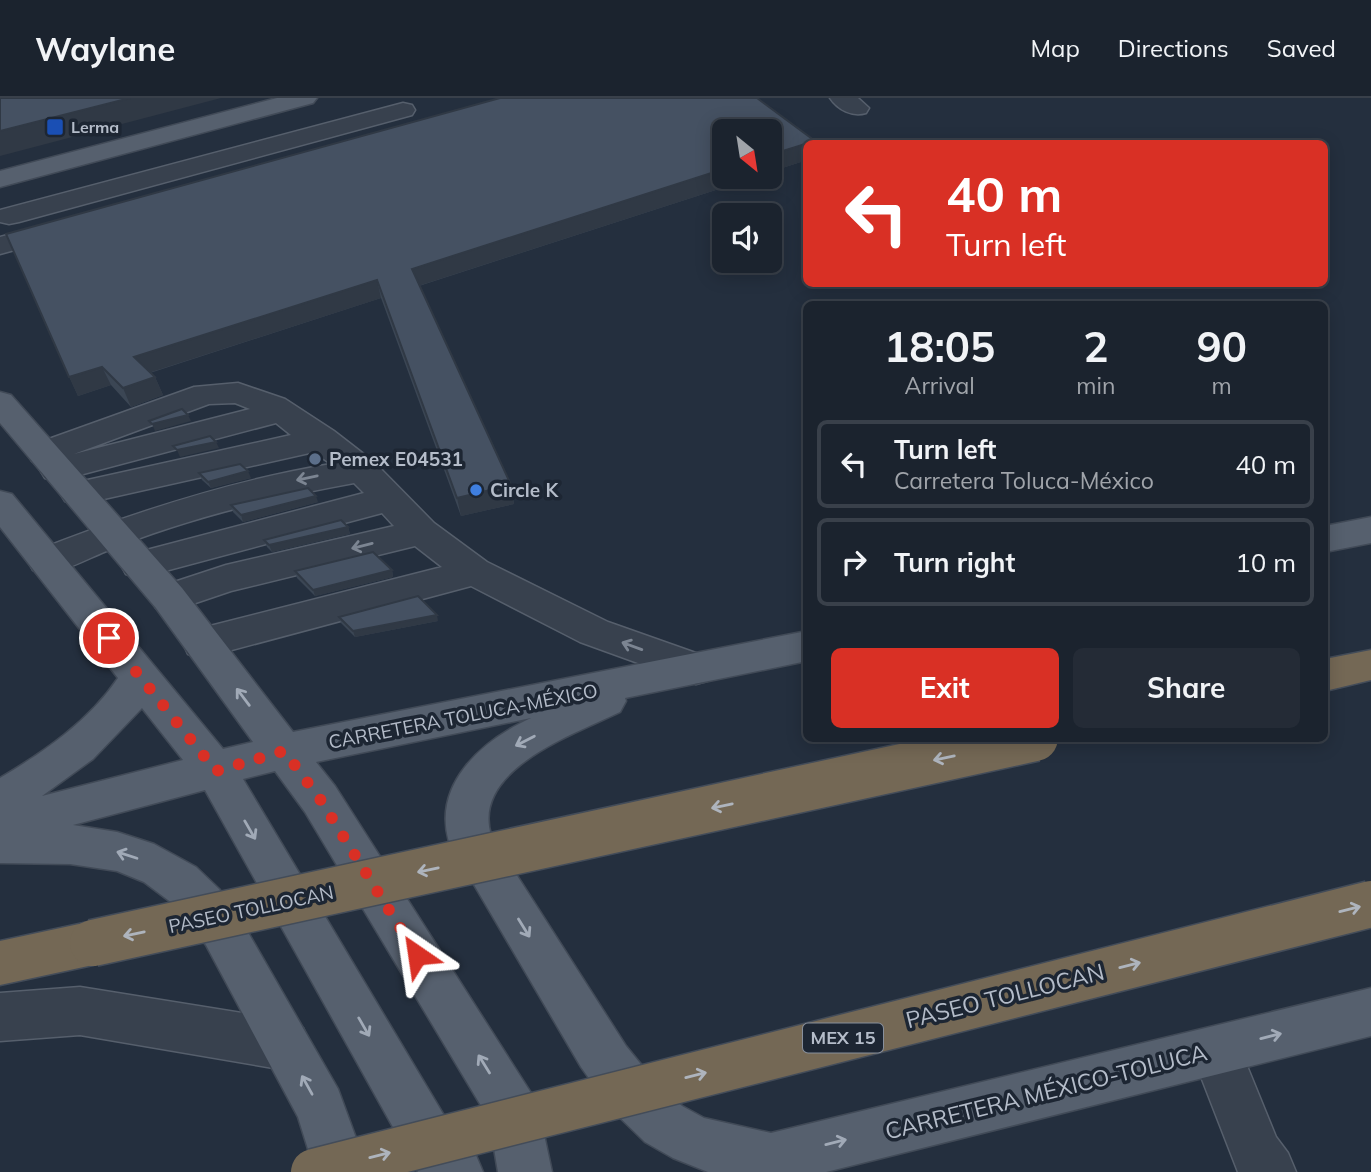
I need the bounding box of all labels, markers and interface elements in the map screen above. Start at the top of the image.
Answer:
text: Waylane [35,28,175,69]
text: Map [1030,33,1080,63]
text: Directions [1118,33,1229,63]
text: Saved [1267,33,1336,63]
marker: Lerma [45,117,65,137]
place label: Lerma [71,117,119,137]
north arrow [712,119,782,189]
map controls [712,119,782,273]
text: 40 m [946,163,1062,224]
icon: left [831,168,922,259]
button: sound [712,203,782,273]
text: Turn left [946,224,1066,264]
text: 18:05 [884,320,995,373]
text: 2 [1083,320,1108,373]
text: 90 [1197,320,1247,373]
text: Arrival [904,371,975,400]
text: min [1076,371,1115,400]
text: m [1212,371,1232,400]
text: Turn left [894,433,996,466]
icon: left [835,445,873,483]
place label: Pemex E04531 [329,447,463,471]
text: 40 m [1235,448,1296,481]
marker: Pemex E04531 [307,451,323,467]
text: Carretera Toluca-México [894,466,1154,495]
one-way arrow [296,472,319,486]
place label: Circle K [490,478,559,502]
marker: Circle K [468,482,484,498]
one-way arrow [351,540,374,553]
icon: right [835,543,873,581]
text: Turn right [894,546,1015,579]
text: 10 m [1235,546,1296,579]
pin [79,608,139,668]
icon: arrive [90,619,128,657]
one-way arrow [621,638,643,651]
button: Exit [831,648,1059,728]
button: Share [1073,648,1300,728]
street label: CARRETERA TOLUCA-MÉXICO [326,678,600,754]
one-way arrow [236,688,251,706]
one-way arrow [515,735,536,749]
one-way arrow [933,752,956,766]
one-way arrow [711,800,734,814]
one-way arrow [244,820,258,840]
one-way arrow [116,848,138,861]
one-way arrow [417,864,440,878]
street label: PASEO TOLLOCAN [166,880,336,938]
one-way arrow [1339,902,1361,915]
one-way arrow [517,917,531,937]
position arrow [380,918,454,992]
one-way arrow [123,928,146,942]
street label: PASEO TOLLOCAN [903,957,1107,1034]
one-way arrow [1118,958,1141,971]
one-way arrow [357,1017,371,1037]
road number: MEX 15 [803,1023,883,1052]
one-way arrow [1259,1029,1282,1042]
street label: CARRETERA MÉXICO-TOLUCA [882,1037,1210,1146]
one-way arrow [477,1055,491,1075]
one-way arrow [684,1068,707,1081]
one-way arrow [300,1075,313,1096]
one-way arrow [824,1135,847,1149]
one-way arrow [368,1148,391,1161]

